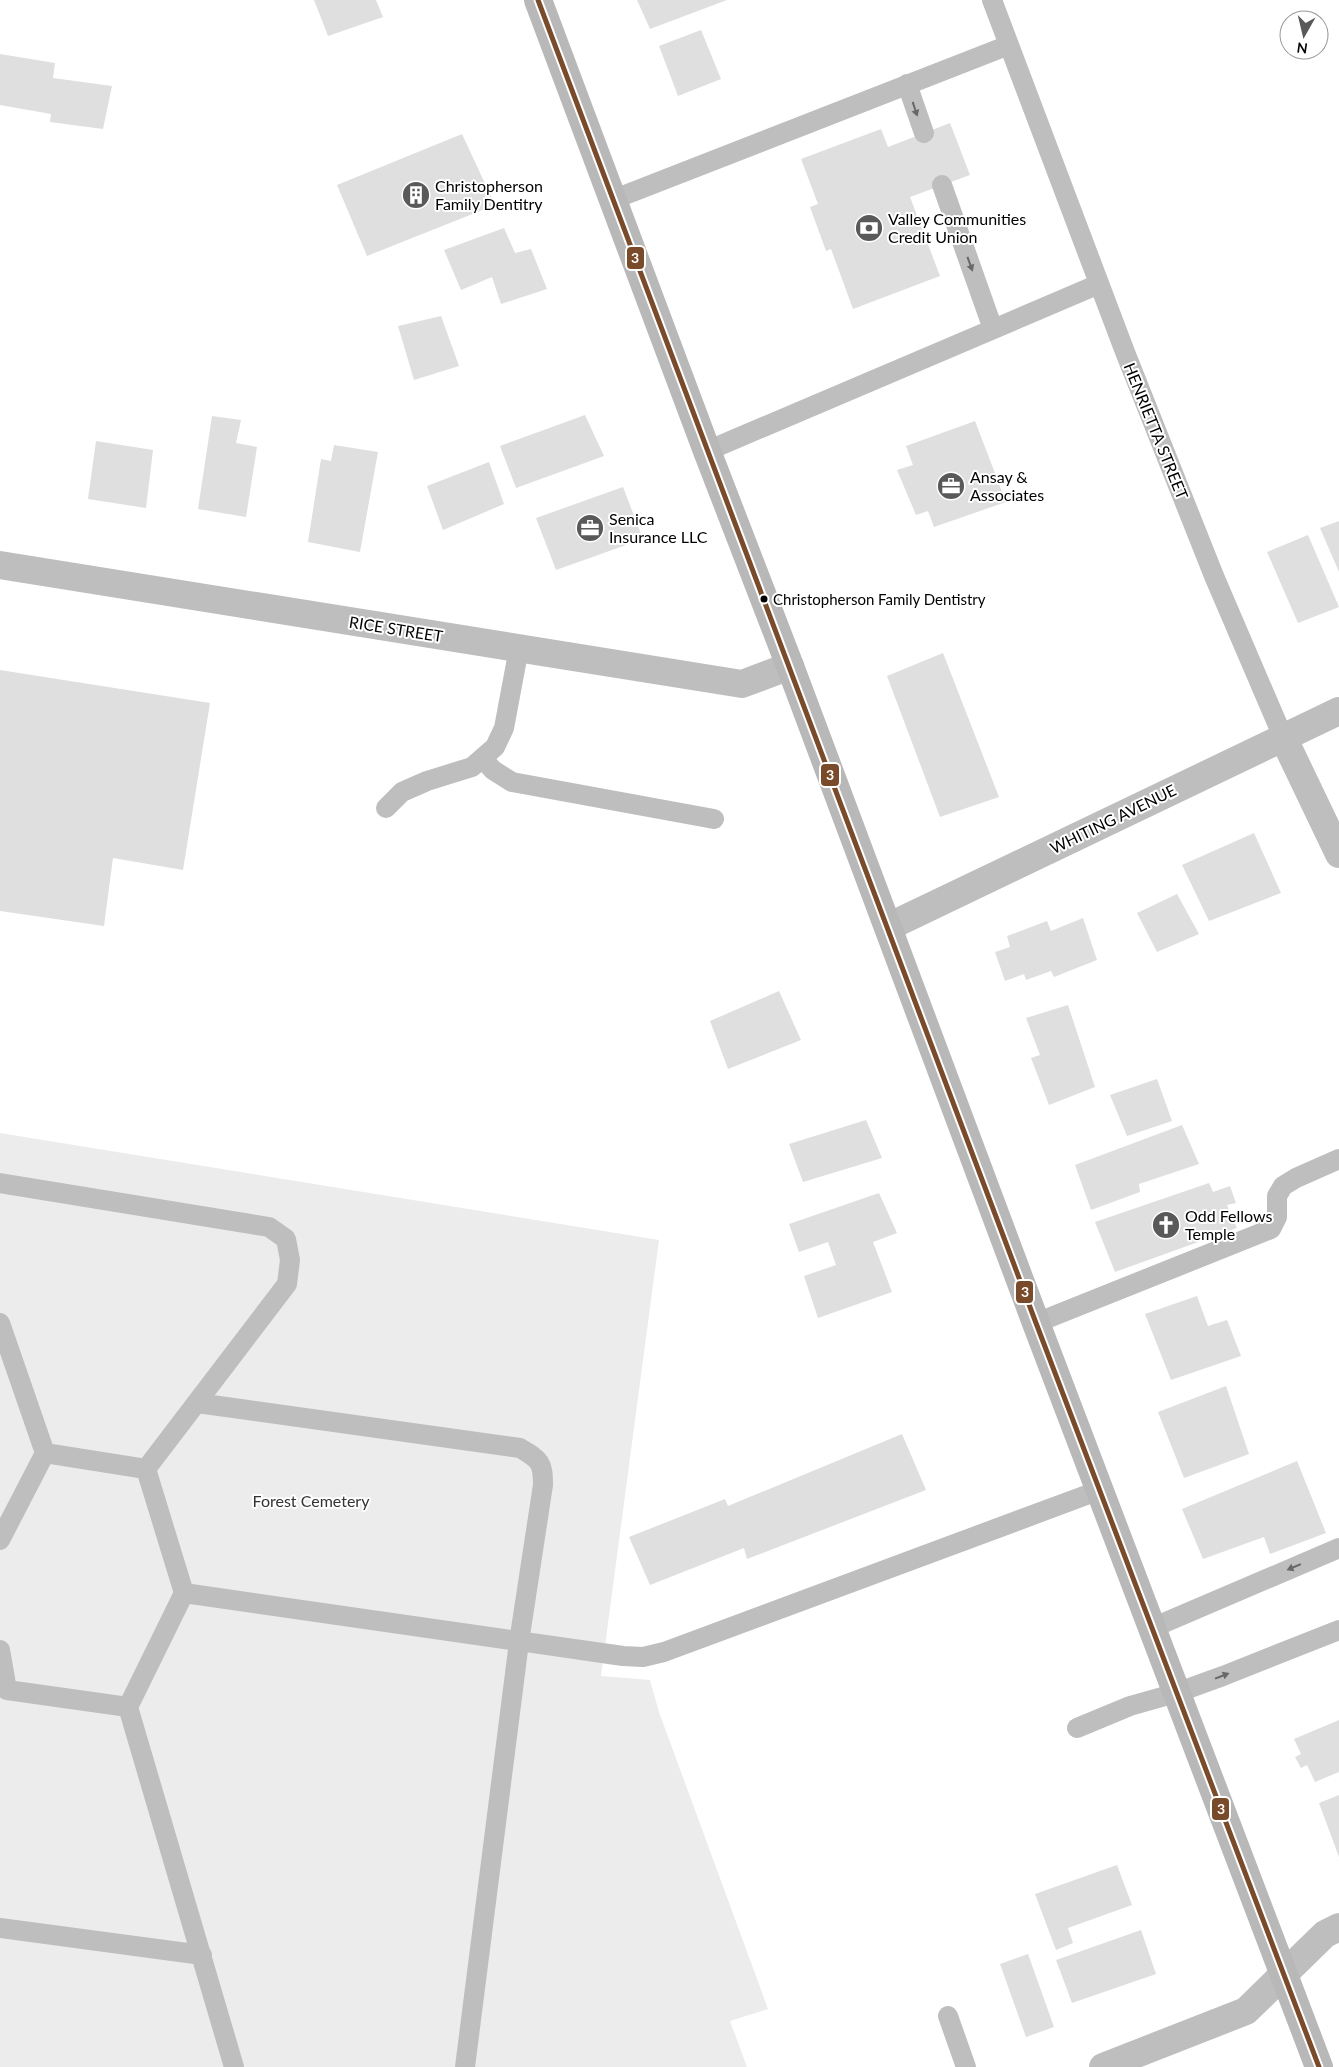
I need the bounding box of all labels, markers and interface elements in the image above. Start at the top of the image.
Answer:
north arrow [1279,10,1329,60]
text: N [1296,39,1309,58]
one-way arrow [912,102,920,117]
place label: Christopherson Family Dentitry [435,176,543,213]
building icon: Christopherson Family Dentitry [401,180,431,210]
place label: Valley Communities Credit Union [888,209,1026,246]
bank icon: Valley Communities Credit Union [854,213,884,243]
line badge: 3 [626,246,645,270]
text: 3 [631,249,639,266]
one-way arrow [966,257,974,272]
street label: HENRIETTA STREET [1120,360,1193,502]
place label: Ansay & Associates [970,467,1044,504]
office icon: Ansay & Associates [936,471,966,501]
place label: Senica Insurance LLC [609,509,708,546]
office icon: Senica Insurance LLC [575,513,605,543]
place label: Christopherson Family Dentistry [773,590,986,608]
marker: Christopherson Family Dentistry [759,594,769,604]
street label: RICE STREET [348,612,445,645]
line badge: 3 [820,763,840,787]
text: 3 [826,766,834,783]
street label: WHITING AVENUE [1047,780,1179,857]
place label: Odd Fellows Temple [1185,1206,1273,1243]
church icon: Odd Fellows Temple [1151,1210,1181,1240]
line badge: 3 [1015,1280,1034,1304]
text: 3 [1021,1283,1029,1300]
park label: Forest Cemetery [253,1491,370,1510]
one-way arrow [1286,1563,1301,1571]
one-way arrow [1215,1672,1230,1680]
line badge: 3 [1211,1797,1230,1821]
text: 3 [1217,1800,1225,1817]

